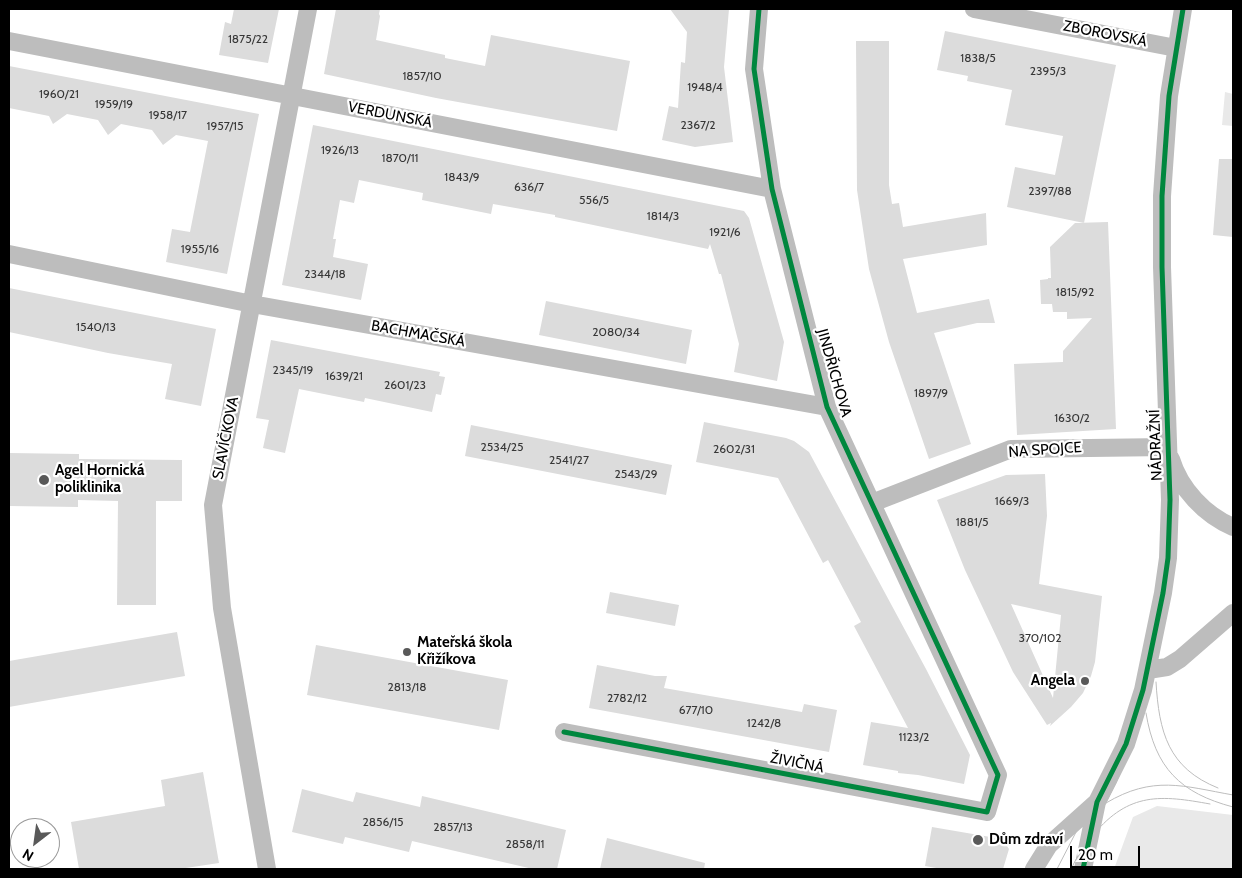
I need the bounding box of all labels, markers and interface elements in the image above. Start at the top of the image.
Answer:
street label: ZBOROVSKÁ [1062,17,1148,51]
house number: 1875/22 [228,32,268,46]
house number: 1838/5 [960,51,996,65]
house number: 2395/3 [1030,64,1066,78]
house number: 1857/10 [402,69,442,83]
house number: 1948/4 [687,80,723,94]
house number: 1960/21 [39,87,79,101]
house number: 1959/19 [95,97,133,111]
street label: VERDUNSKÁ [346,98,434,132]
house number: 1958/17 [149,108,187,122]
house number: 2367/2 [680,118,716,132]
house number: 1957/15 [207,119,243,133]
house number: 1926/13 [321,143,359,157]
house number: 1870/11 [381,151,419,165]
house number: 1843/9 [444,170,480,184]
house number: 636/7 [514,180,544,194]
house number: 2397/88 [1028,184,1072,198]
house number: 556/5 [579,193,609,207]
house number: 1814/3 [647,209,679,223]
house number: 1921/6 [709,225,741,239]
house number: 1955/16 [181,242,219,256]
house number: 2344/18 [304,267,346,281]
house number: 1815/92 [1056,285,1094,299]
street label: BACHMAČSKÁ [370,317,466,351]
house number: 1540/13 [76,320,116,334]
house number: 2080/34 [592,325,640,339]
street label: JINDŘICHOVA [813,327,855,419]
house number: 2345/19 [273,363,313,377]
house number: 1639/21 [325,369,363,383]
house number: 2601/23 [384,378,426,392]
house number: 1897/9 [914,386,948,400]
street label: SLAVÍČKOVA [209,395,243,481]
street label: NÁDRAŽNÍ [1146,409,1166,481]
house number: 1630/2 [1054,411,1090,425]
street label: NA SPOJCE [1008,438,1082,462]
house number: 2534/25 [481,440,523,454]
house number: 2602/31 [713,442,755,456]
house number: 2541/27 [549,453,589,467]
place label: Agel Hornická poliklinika [55,462,144,497]
house number: 2543/29 [614,467,658,481]
marker: Agel Hornická poliklinika [37,473,51,487]
house number: 1669/3 [995,494,1029,508]
house number: 1881/5 [956,515,988,529]
house number: 370/102 [1018,631,1062,645]
place label: Mateřská škola Křižíkova [417,634,512,669]
marker: Mateřská škola Křižíkova [401,646,413,658]
place label: Angela [1031,672,1075,690]
marker: Angela [1079,675,1091,687]
house number: 2813/18 [387,680,427,694]
house number: 2782/12 [607,691,647,705]
house number: 677/10 [679,703,713,717]
house number: 1242/8 [747,716,781,730]
house number: 1123/2 [899,730,929,744]
street label: ŽIVIČNÁ [769,749,825,777]
house number: 2856/15 [362,815,404,829]
north arrow [10,818,60,868]
house number: 2857/13 [433,820,473,834]
place label: Dům zdraví [989,831,1063,849]
marker: Dům zdraví [971,833,985,847]
scale bar [1072,836,1142,868]
house number: 2858/11 [505,837,545,851]
text: N [19,845,37,865]
text: 20 m [1078,846,1113,864]

